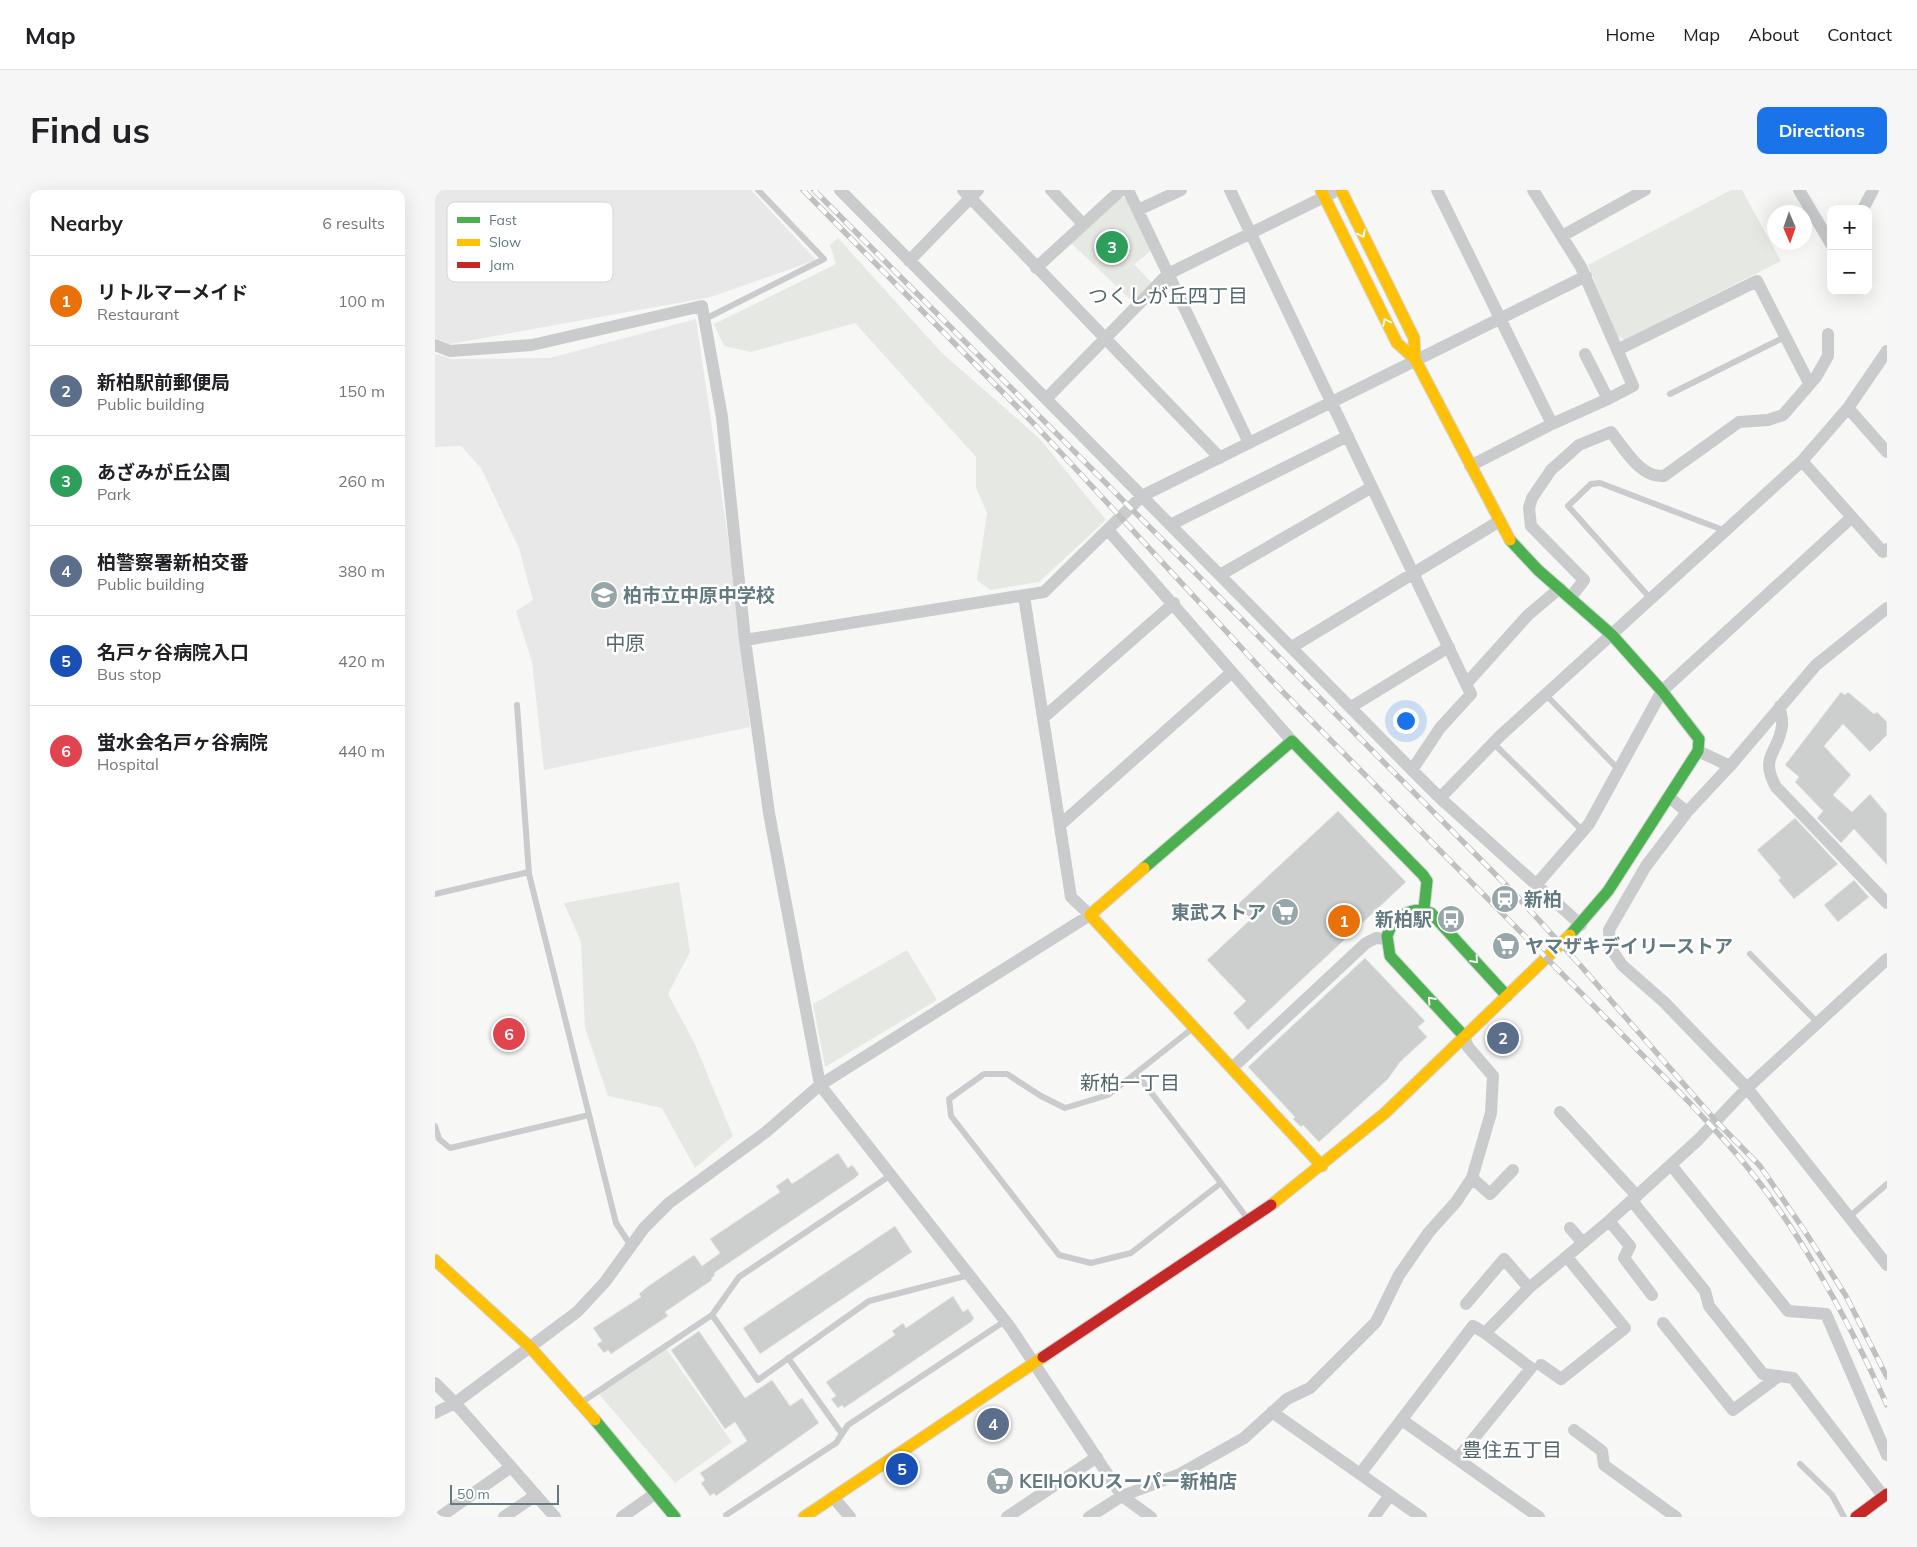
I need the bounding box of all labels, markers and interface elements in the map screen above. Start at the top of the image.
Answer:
text: Map [25,20,76,50]
text: Home [1605,23,1655,46]
text: Map [1683,23,1720,46]
text: About [1748,23,1799,46]
text: Contact [1827,23,1892,46]
button: Directions [1757,107,1887,154]
text: Find us [30,108,150,152]
legend [447,202,613,282]
north arrow [1767,205,1812,250]
map controls [1827,205,1872,295]
button: + [1827,205,1872,250]
text: Nearby [50,210,123,236]
text: Fast [489,211,517,229]
text: 6 results [322,213,385,233]
pin: 3 [1096,228,1128,266]
one-way arrow [1356,229,1367,238]
text: Slow [489,233,521,251]
button: − [1827,250,1872,295]
text: Jam [489,256,514,274]
text: リトルマーメイド [97,280,248,304]
district label: つくしが丘四丁目 [1088,283,1248,308]
text: 1 [61,291,71,311]
text: 100 m [338,291,385,311]
text: Restaurant [97,304,179,324]
one-way arrow [1382,318,1392,327]
text: 新柏駅前郵便局 [97,370,230,394]
text: 2 [61,381,71,401]
text: 150 m [338,381,385,401]
text: Public building [97,394,205,414]
text: あざみが丘公園 [97,460,230,484]
text: 3 [61,471,71,491]
text: 260 m [338,471,385,491]
text: Park [97,484,131,504]
text: 柏警察署新柏交番 [97,550,249,574]
text: 4 [61,561,71,581]
text: 380 m [338,561,385,581]
text: Public building [97,574,205,594]
school or university icon: 柏市立中原中学校 [589,580,619,610]
place label: 柏市立中原中学校 [623,583,775,607]
district label: 中原 [605,630,645,655]
text: 名戸ヶ谷病院入口 [97,640,249,664]
text: 5 [61,651,71,671]
text: 420 m [338,651,385,671]
text: Bus stop [97,664,161,684]
your location [1393,708,1419,734]
text: 蛍水会名戸ヶ谷病院 [97,730,268,754]
text: 6 [61,741,71,761]
text: 440 m [338,741,385,761]
text: Hospital [97,754,159,774]
station icon: 新柏 [1490,884,1520,914]
place label: 新柏 [1524,887,1562,911]
supermarket icon: 東武ストア [1270,897,1300,927]
place label: 東武ストア [1171,900,1266,924]
pin: 1 [1328,902,1360,940]
bus stop icon: 新柏駅 [1436,904,1466,934]
place label: 新柏駅 [1375,907,1432,931]
supermarket icon: ヤマザキデイリーストア [1491,931,1521,961]
place label: ヤマザキデイリーストア [1525,934,1733,958]
one-way arrow [1470,955,1479,964]
one-way arrow [1428,997,1437,1006]
pin: 6 [493,1015,525,1053]
pin: 2 [1487,1019,1519,1057]
district label: 新柏一丁目 [1080,1070,1180,1095]
pin: 4 [977,1405,1009,1443]
district label: 豊住五丁目 [1462,1437,1562,1462]
pin: 5 [886,1450,918,1488]
supermarket icon: KEIHOKUスーパー新柏店 [985,1466,1015,1496]
place label: KEIHOKUスーパー新柏店 [1019,1469,1237,1493]
scale bar [450,1482,559,1505]
text: 50 m [457,1485,490,1503]

